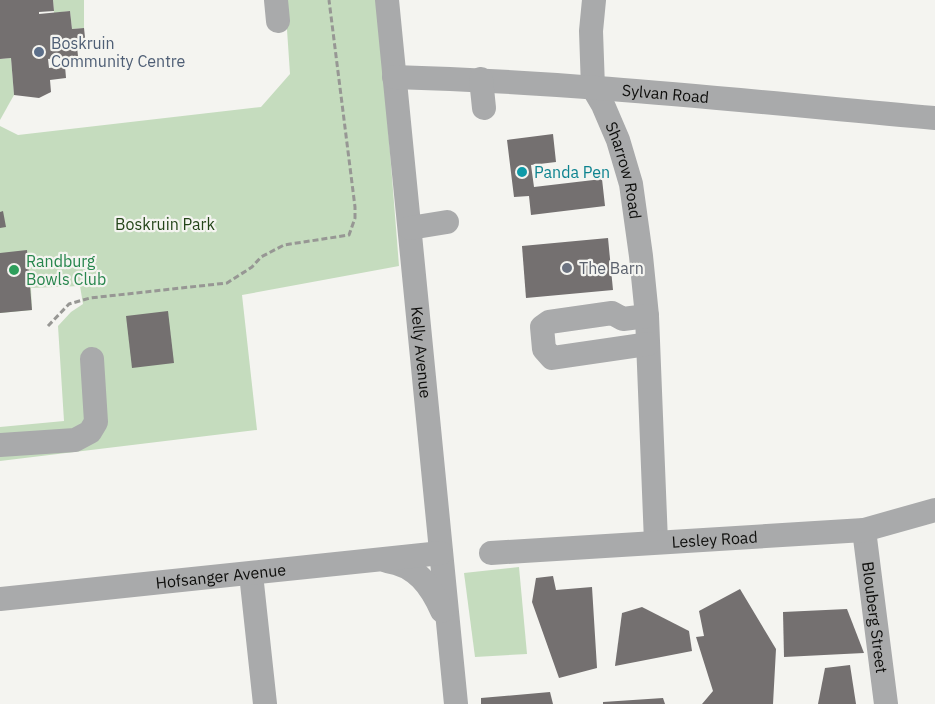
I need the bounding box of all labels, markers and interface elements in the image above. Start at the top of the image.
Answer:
place label: Boskruin Community Centre [51,33,186,71]
marker: Boskruin Community Centre [32,45,46,59]
street label: Sylvan Road [621,80,710,107]
street label: Sharrow Road [601,118,646,220]
place label: Panda Pen [534,162,610,182]
marker: Panda Pen [515,165,529,179]
park label: Boskruin Park [115,214,215,234]
place label: Randburg Bowls Club [26,251,106,289]
place label: The Barn [579,258,644,278]
marker: The Barn [560,261,574,275]
marker: Randburg Bowls Club [7,263,21,277]
street label: Kelly Avenue [407,305,436,399]
street label: Lesley Road [671,527,758,552]
street label: Hofsanger Avenue [155,559,287,593]
street label: Blouberg Street [858,560,892,674]

